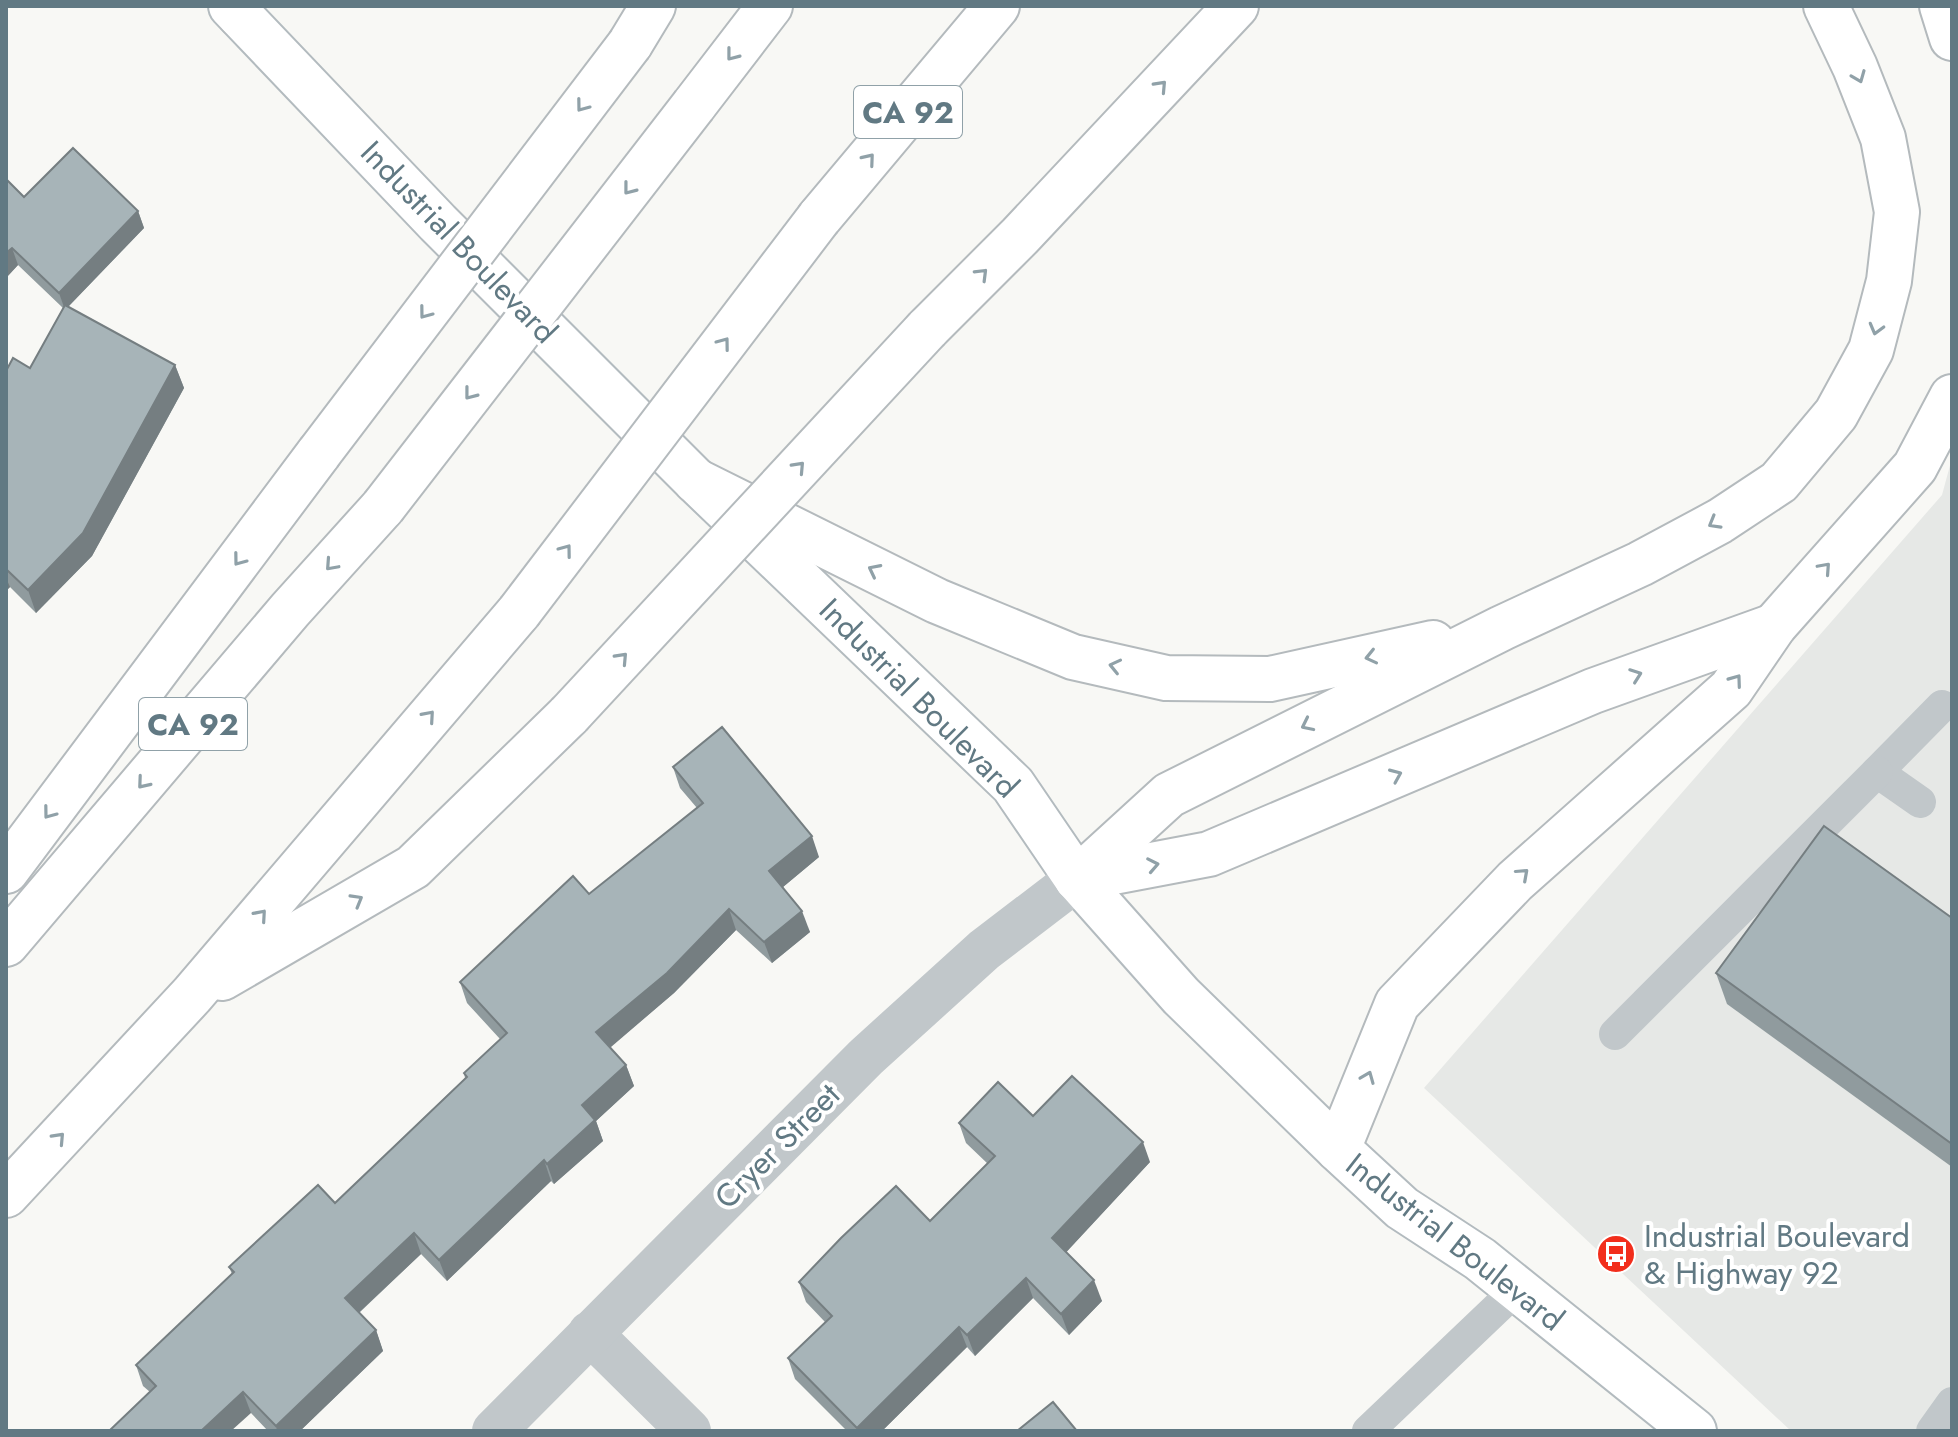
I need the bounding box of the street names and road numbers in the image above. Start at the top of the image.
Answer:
road number: CA 92 [854,86,962,138]
street label: Industrial Boulevard [350,130,568,354]
street label: Industrial Boulevard [809,588,1029,808]
road number: CA 92 [139,698,247,750]
street label: Cryer Street [704,1073,850,1219]
street label: Industrial Boulevard [1336,1142,1574,1342]

